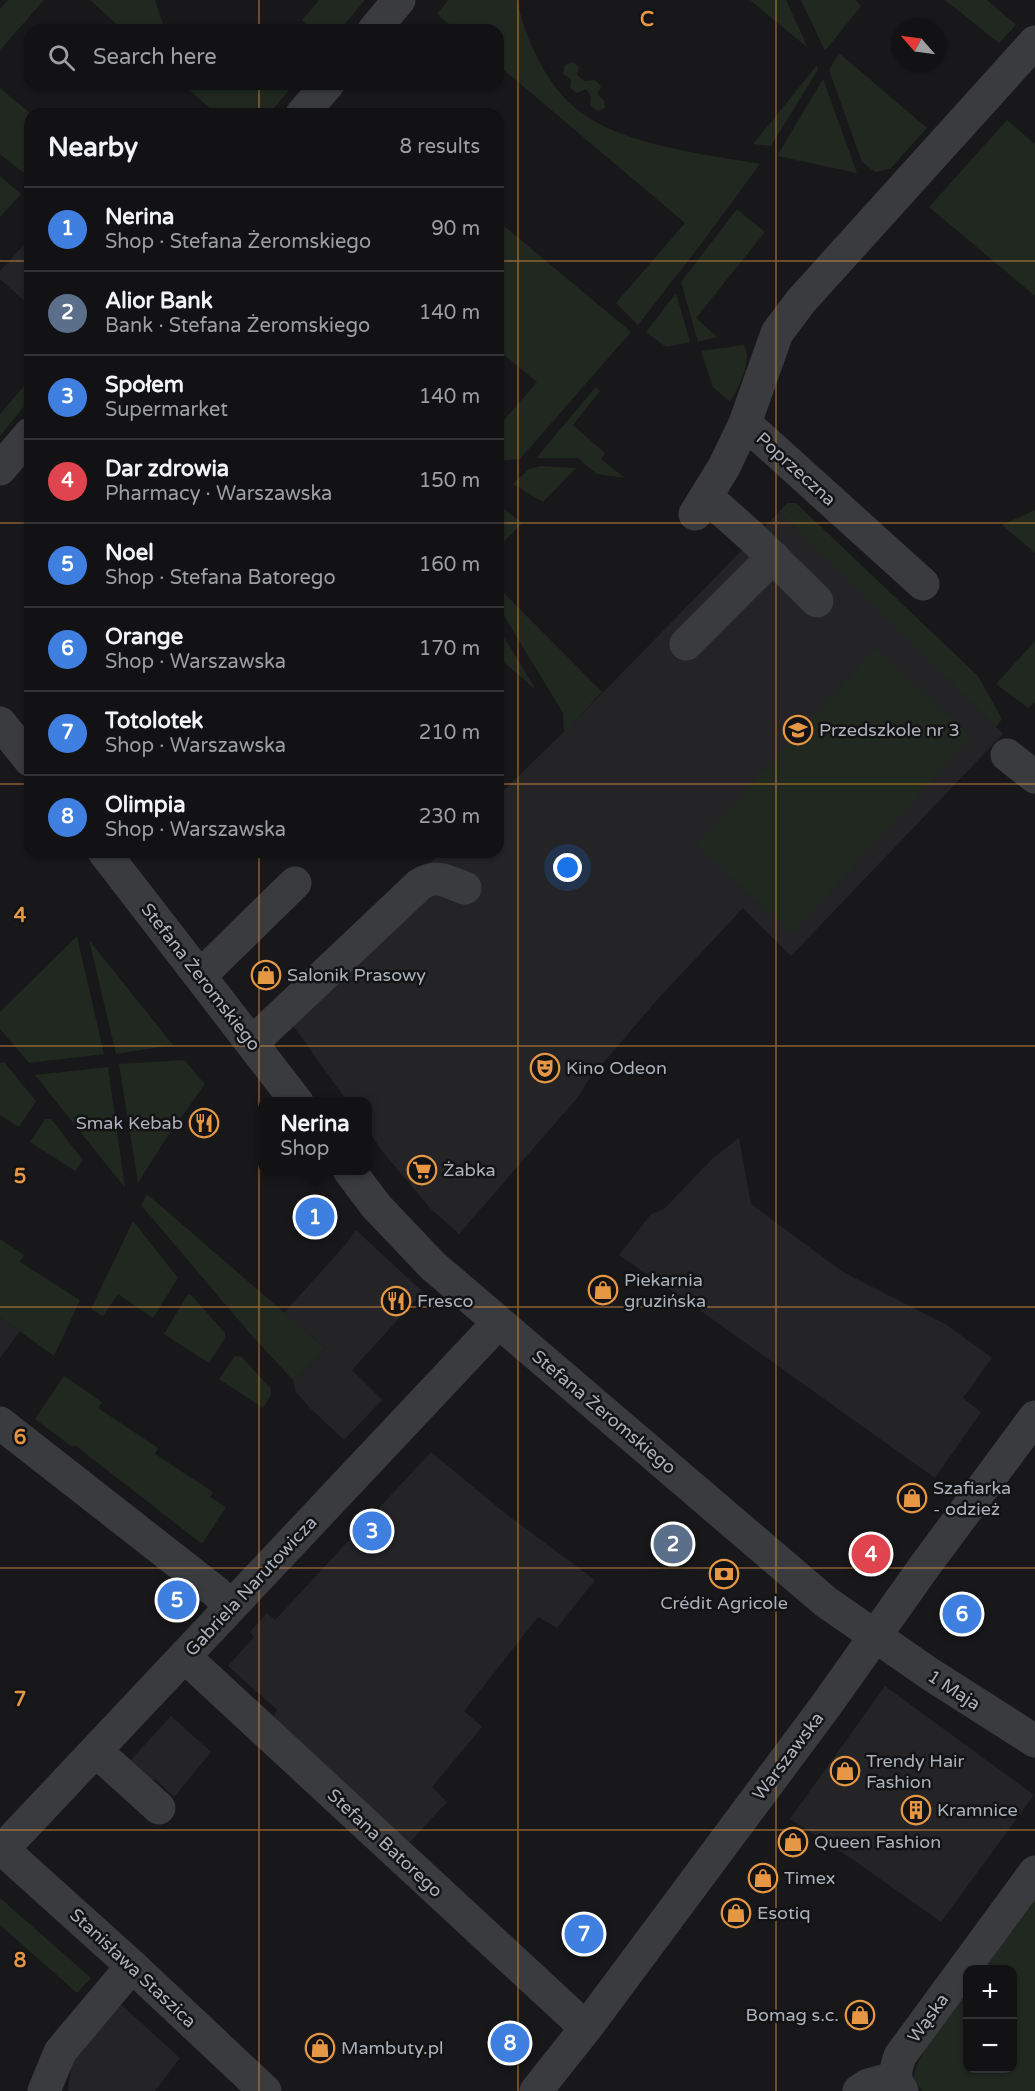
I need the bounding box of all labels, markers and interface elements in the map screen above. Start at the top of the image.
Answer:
text: C [640,8,654,32]
north arrow [891,18,945,72]
search box [24,24,504,90]
icon: search [45,41,78,74]
text: Search here [93,44,217,70]
text: Nearby [48,132,138,163]
text: 8 results [400,135,480,159]
text: Nerina [105,204,174,230]
text: 1 [61,217,74,241]
text: 90 m [431,217,480,241]
text: Shop · Stefana Żeromskiego [105,230,371,254]
text: Alior Bank [105,288,213,314]
text: 2 [61,301,74,325]
text: 140 m [419,301,480,325]
text: Bank · Stefana Żeromskiego [105,314,370,338]
text: Społem [105,372,184,398]
text: 3 [61,385,74,409]
text: 140 m [419,385,480,409]
text: Supermarket [105,398,228,422]
street label: Poprzeczna [752,427,840,511]
text: Dar zdrowia [105,456,229,482]
text: 4 [61,469,74,493]
text: 150 m [419,469,480,493]
text: Pharmacy · Warszawska [105,482,332,506]
text: Noel [105,540,154,566]
text: 5 [61,553,74,577]
text: 160 m [419,553,480,577]
text: Shop · Stefana Batorego [105,566,336,590]
text: Orange [105,624,183,650]
text: 6 [61,637,74,661]
text: 170 m [419,637,480,661]
text: Shop · Warszawska [105,650,286,674]
text: Totolotek [105,708,203,734]
school or university icon: Przedszkole nr 3 [782,714,814,746]
place label: Przedszkole nr 3 [819,719,960,741]
text: 7 [61,721,74,745]
text: 210 m [419,721,480,745]
text: Shop · Warszawska [105,734,286,758]
text: Olimpia [105,792,186,818]
text: 8 [61,805,74,829]
text: 230 m [419,805,480,829]
text: Shop · Warszawska [105,818,286,842]
your location [553,853,582,882]
street label: Stefana Żeromskiego [137,899,266,1055]
text: 4 [14,904,27,928]
shop icon: Salonik Prasowy [250,959,282,991]
place label: Salonik Prasowy [287,964,426,986]
theatre icon: Kino Odeon [529,1052,561,1084]
place label: Kino Odeon [566,1057,667,1079]
popup [258,1097,372,1175]
restaurant icon: Smak Kebab [188,1107,220,1139]
text: Nerina [280,1111,350,1137]
place label: Smak Kebab [76,1112,183,1134]
text: Shop [280,1137,329,1161]
supermarket icon: Żabka [406,1154,438,1186]
place label: Żabka [443,1159,496,1181]
text: 5 [14,1165,26,1189]
pin: 1 [296,1194,334,1240]
place label: Piekarnia gruzińska [624,1269,706,1312]
shop icon: Piekarnia gruzińska [587,1274,619,1306]
restaurant icon: Fresco [380,1285,412,1317]
place label: Fresco [417,1290,473,1312]
street label: Stefana Żeromskiego [527,1345,681,1479]
text: 6 [14,1426,26,1450]
place label: Szafiarka - odzież [933,1477,1011,1520]
shop icon: Szafiarka - odzież [896,1482,928,1514]
pin: 3 [352,1508,392,1553]
street label: Gabriela Narutowicza [180,1511,322,1661]
pin: 2 [654,1522,692,1566]
pin: 4 [852,1532,890,1576]
bank icon: Crédit Agricole [708,1558,740,1590]
pin: 5 [158,1578,196,1622]
place label: Crédit Agricole [660,1592,788,1614]
pin: 6 [942,1592,982,1636]
street label: 1 Maja [924,1665,984,1715]
text: 7 [14,1688,26,1712]
street label: Warszawska [748,1708,828,1804]
place label: Trendy Hair Fashion [866,1750,965,1793]
shop icon: Trendy Hair Fashion [829,1755,861,1787]
street label: Stefana Batorego [323,1784,447,1902]
building icon: Kramnice [900,1794,932,1826]
place label: Kramnice [937,1799,1018,1821]
shop icon: Queen Fashion [777,1826,809,1858]
place label: Queen Fashion [814,1831,941,1853]
shop icon: Timex [747,1862,779,1894]
place label: Timex [784,1867,836,1889]
shop icon: Esotiq [720,1897,752,1929]
place label: Esotiq [757,1902,811,1924]
street label: Stanisława Staszica [65,1904,201,2032]
pin: 7 [564,1912,604,1956]
text: 8 [14,1949,26,1973]
map controls [963,1965,1017,2073]
button: + [963,1965,1017,2019]
street label: Wąska [903,1989,953,2047]
shop icon: Bomag s.c. [844,1999,876,2031]
place label: Bomag s.c. [746,2004,839,2026]
button: − [963,2019,1017,2073]
pin: 8 [490,2020,530,2066]
shop icon: Mambuty.pl [304,2032,336,2064]
place label: Mambuty.pl [341,2037,444,2059]

